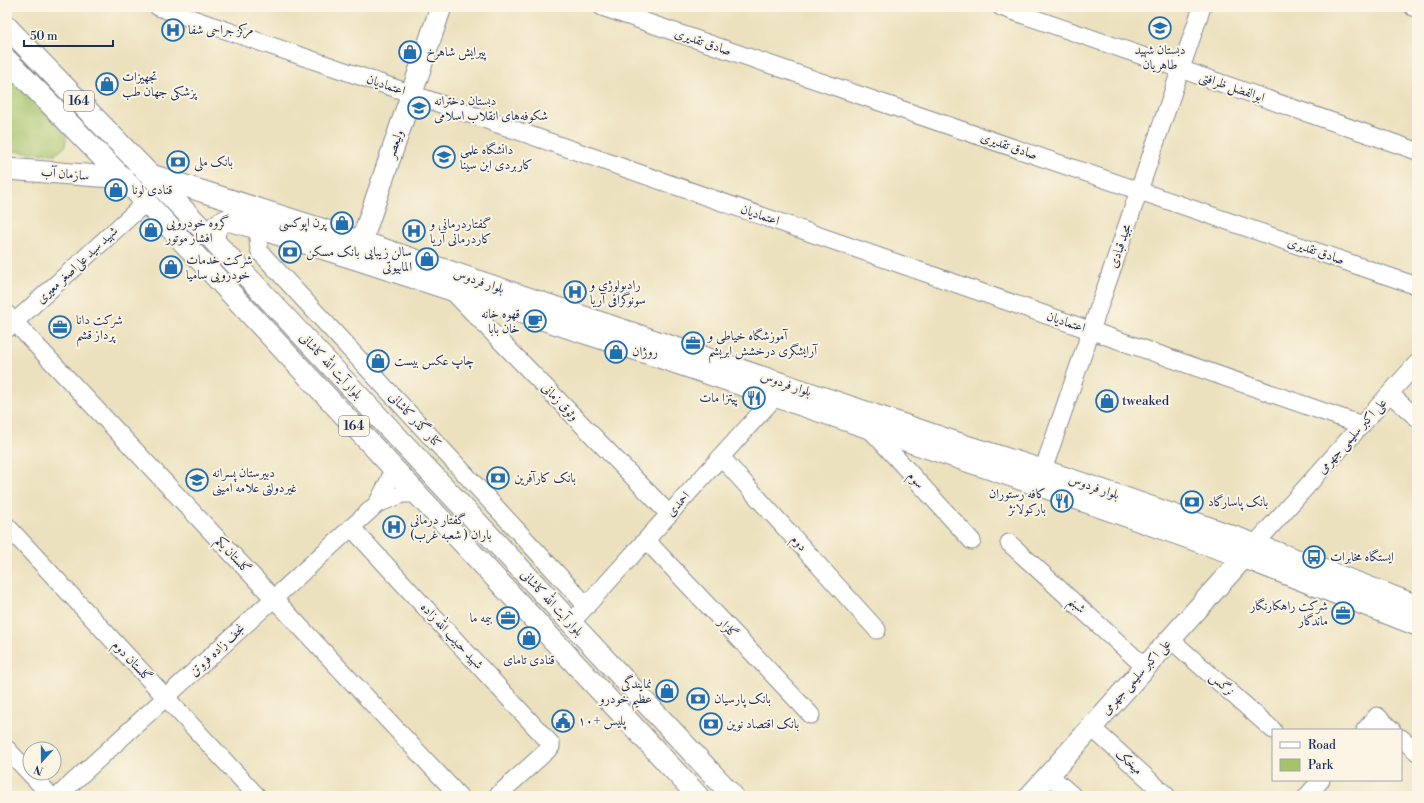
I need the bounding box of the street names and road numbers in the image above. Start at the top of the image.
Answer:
street label: صادق تقدیری [672,25,734,59]
street label: ابوالفضل ظرافتی [1197,68,1267,107]
street label: اعتمادیان [365,71,408,99]
road number: 164 [64,91,94,111]
street label: ولیعصر [382,128,407,162]
street label: صادق تقدیری [978,129,1040,163]
street label: سازمان آب [40,164,90,184]
street label: اعتمادیان [739,201,782,229]
street label: مجید قبادی [1105,222,1135,270]
street label: شهید سید علی‌اصغر معیری [33,223,123,309]
street label: صادق تقدیری [1285,234,1347,268]
street label: بلوار فردوس [451,265,507,297]
street label: اعتمادیان [1045,308,1088,336]
street label: بلوار آیت الله کاشانی [296,327,368,403]
street label: بلوار فردوس [758,368,814,400]
street label: وثوق زمانی [538,380,582,424]
street label: کنار گذر کاشانی [385,388,446,451]
street label: علی اکبر سلیمی جهرمی [1314,395,1392,478]
road number: 164 [339,416,369,436]
street label: سوم [902,468,928,494]
street label: بلوار فردوس [1066,471,1122,503]
street label: احمدی [663,488,694,520]
street label: دوم [785,531,811,557]
street label: گلستان یکم [209,533,254,580]
street label: بلوار آیت الله کاشانی [517,564,589,640]
street label: شبنم [1062,593,1089,621]
street label: شهید حبیب الله زاده [416,597,489,673]
street label: گلزار [713,613,742,642]
street label: نجف زاده فروتن [186,620,248,680]
street label: علی اکبر سلیمی جهرمی [1098,636,1176,719]
street label: گلستان دوم [107,637,155,687]
street label: نرگس [1206,669,1238,700]
street label: میخک [1112,746,1146,778]

